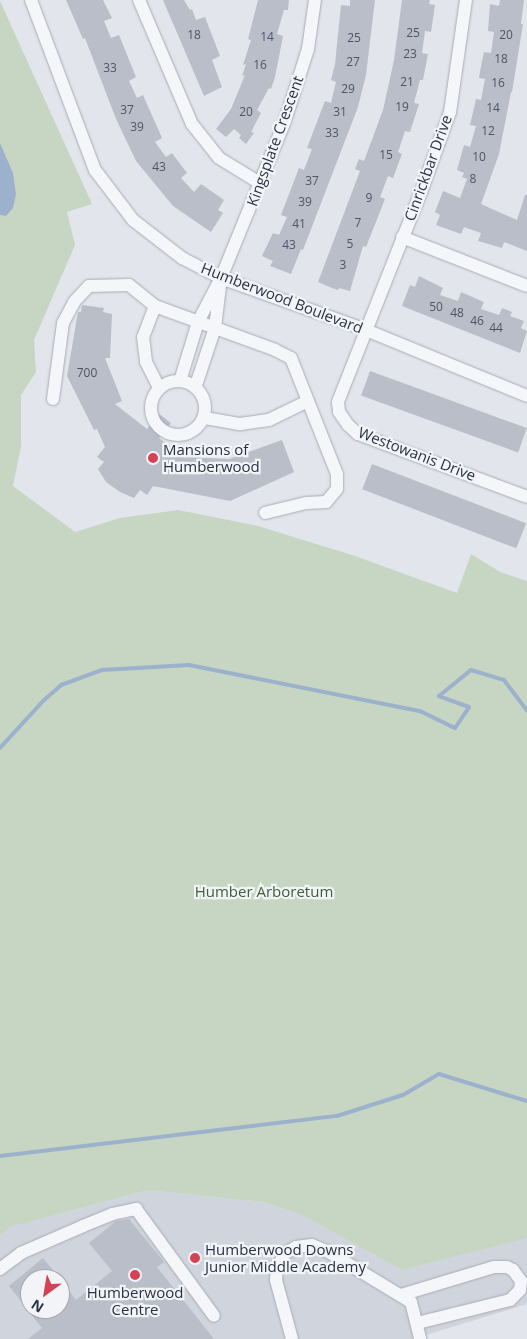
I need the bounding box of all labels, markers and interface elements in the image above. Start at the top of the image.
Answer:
house number: 25 [406,26,420,40]
house number: 18 [187,28,201,42]
house number: 20 [499,28,513,42]
house number: 14 [260,30,274,44]
house number: 25 [347,31,361,45]
house number: 23 [403,47,417,61]
house number: 18 [494,52,508,66]
house number: 27 [346,55,360,69]
house number: 16 [253,58,267,72]
house number: 33 [103,61,117,75]
street label: Kingsplate Crescent [243,73,307,209]
house number: 21 [400,75,414,89]
house number: 16 [491,76,505,90]
house number: 29 [341,82,355,96]
house number: 19 [395,100,409,114]
house number: 14 [486,101,500,115]
house number: 37 [120,103,134,117]
house number: 20 [239,105,253,119]
house number: 31 [333,105,347,119]
street label: Cinrickbar Drive [400,112,456,224]
house number: 39 [130,120,144,134]
house number: 12 [481,124,495,138]
house number: 33 [325,126,339,140]
house number: 15 [379,148,393,162]
house number: 10 [472,150,486,164]
house number: 43 [152,160,166,174]
house number: 8 [470,172,476,186]
house number: 37 [305,174,319,188]
house number: 9 [366,191,372,205]
house number: 39 [298,195,312,209]
house number: 7 [355,216,361,230]
house number: 41 [292,217,306,231]
house number: 5 [347,237,353,251]
house number: 43 [282,238,296,252]
house number: 3 [340,258,346,272]
street label: Humberwood Boulevard [199,259,365,337]
house number: 50 [429,300,443,314]
house number: 48 [450,306,464,320]
house number: 46 [470,314,484,328]
house number: 44 [489,321,503,335]
house number: 700 [77,366,97,380]
street label: Westowanis Drive [356,423,478,485]
place label: Mansions of Humberwood [163,440,260,475]
marker: Mansions of Humberwood [147,452,159,464]
park label: Humber Arboretum [195,883,333,901]
place label: Humberwood Downs Junior Middle Academy [205,1240,366,1275]
marker: Humberwood Downs Junior Middle Academy [189,1252,201,1264]
north arrow [20,1269,70,1319]
marker: Humberwood Centre [129,1269,141,1281]
place label: Humberwood Centre [87,1283,183,1318]
text: N [27,1295,47,1317]

